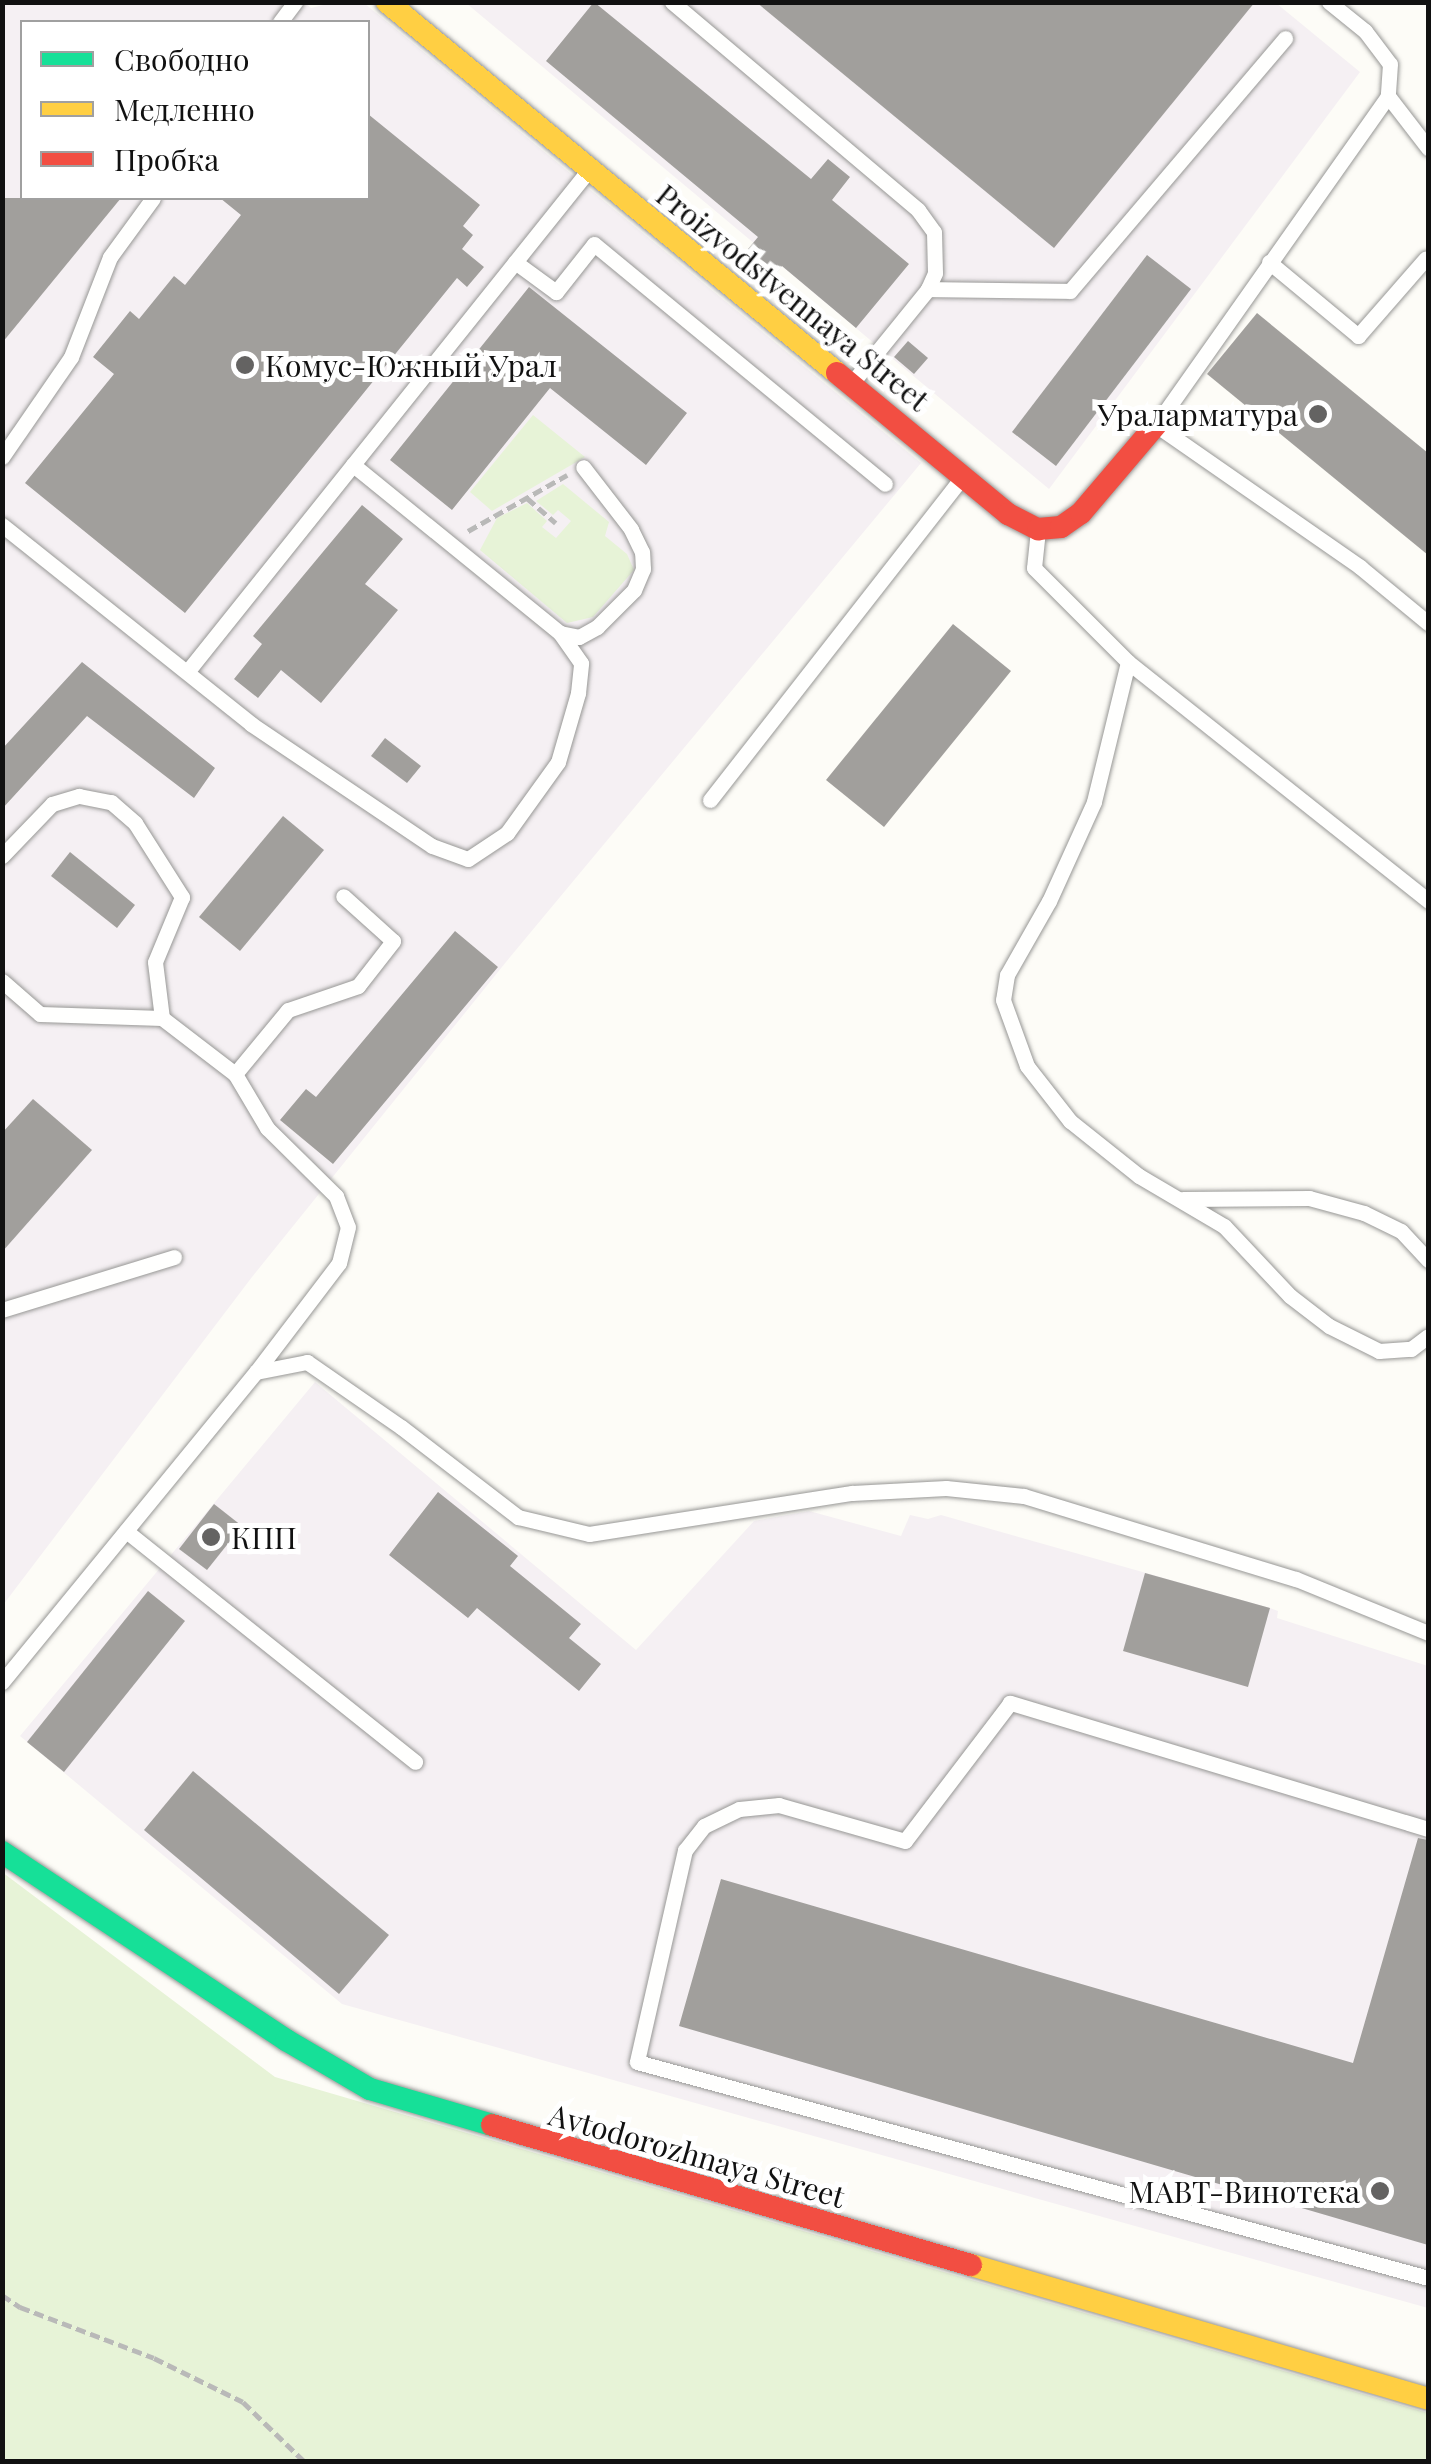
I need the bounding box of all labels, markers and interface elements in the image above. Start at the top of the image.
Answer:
legend [20,20,370,200]
text: Свободно [114,39,249,79]
text: Медленно [114,89,255,129]
text: Пробка [114,139,219,179]
street label: Proizvodstvennaya Street [649,176,937,418]
place label: Комус-Южный Урал [265,347,557,383]
marker: Комус-Южный Урал [234,354,256,376]
place label: Ураларматура [1098,396,1298,432]
marker: Ураларматура [1307,403,1329,425]
place label: КПП [231,1519,297,1555]
marker: КПП [200,1526,222,1548]
street label: Avtodorozhnaya Street [545,2096,849,2214]
place label: МАВТ-Винотека [1129,2173,1360,2209]
marker: МАВТ-Винотека [1369,2180,1391,2202]

